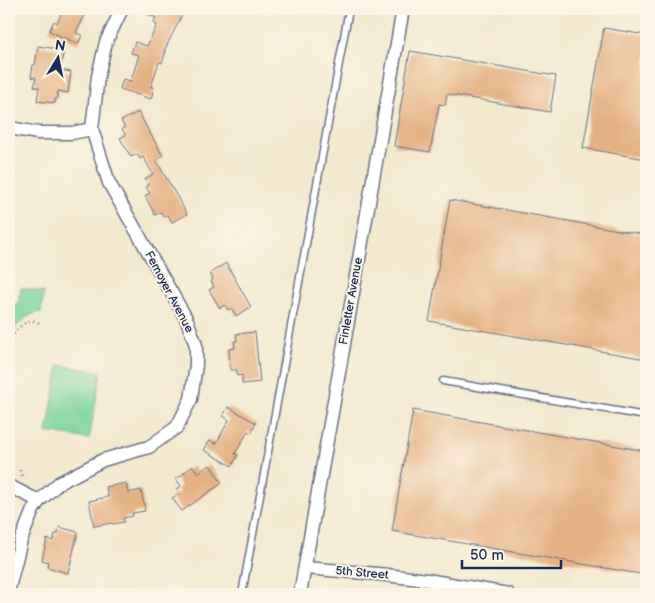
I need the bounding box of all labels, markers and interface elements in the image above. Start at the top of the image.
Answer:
north arrow [32,32,82,82]
text: N [54,36,67,55]
street label: Femoyer Avenue [141,249,197,335]
street label: Finletter Avenue [336,256,366,346]
scale bar [462,538,561,570]
text: 50 m [470,546,504,565]
street label: 5th Street [335,563,389,583]

